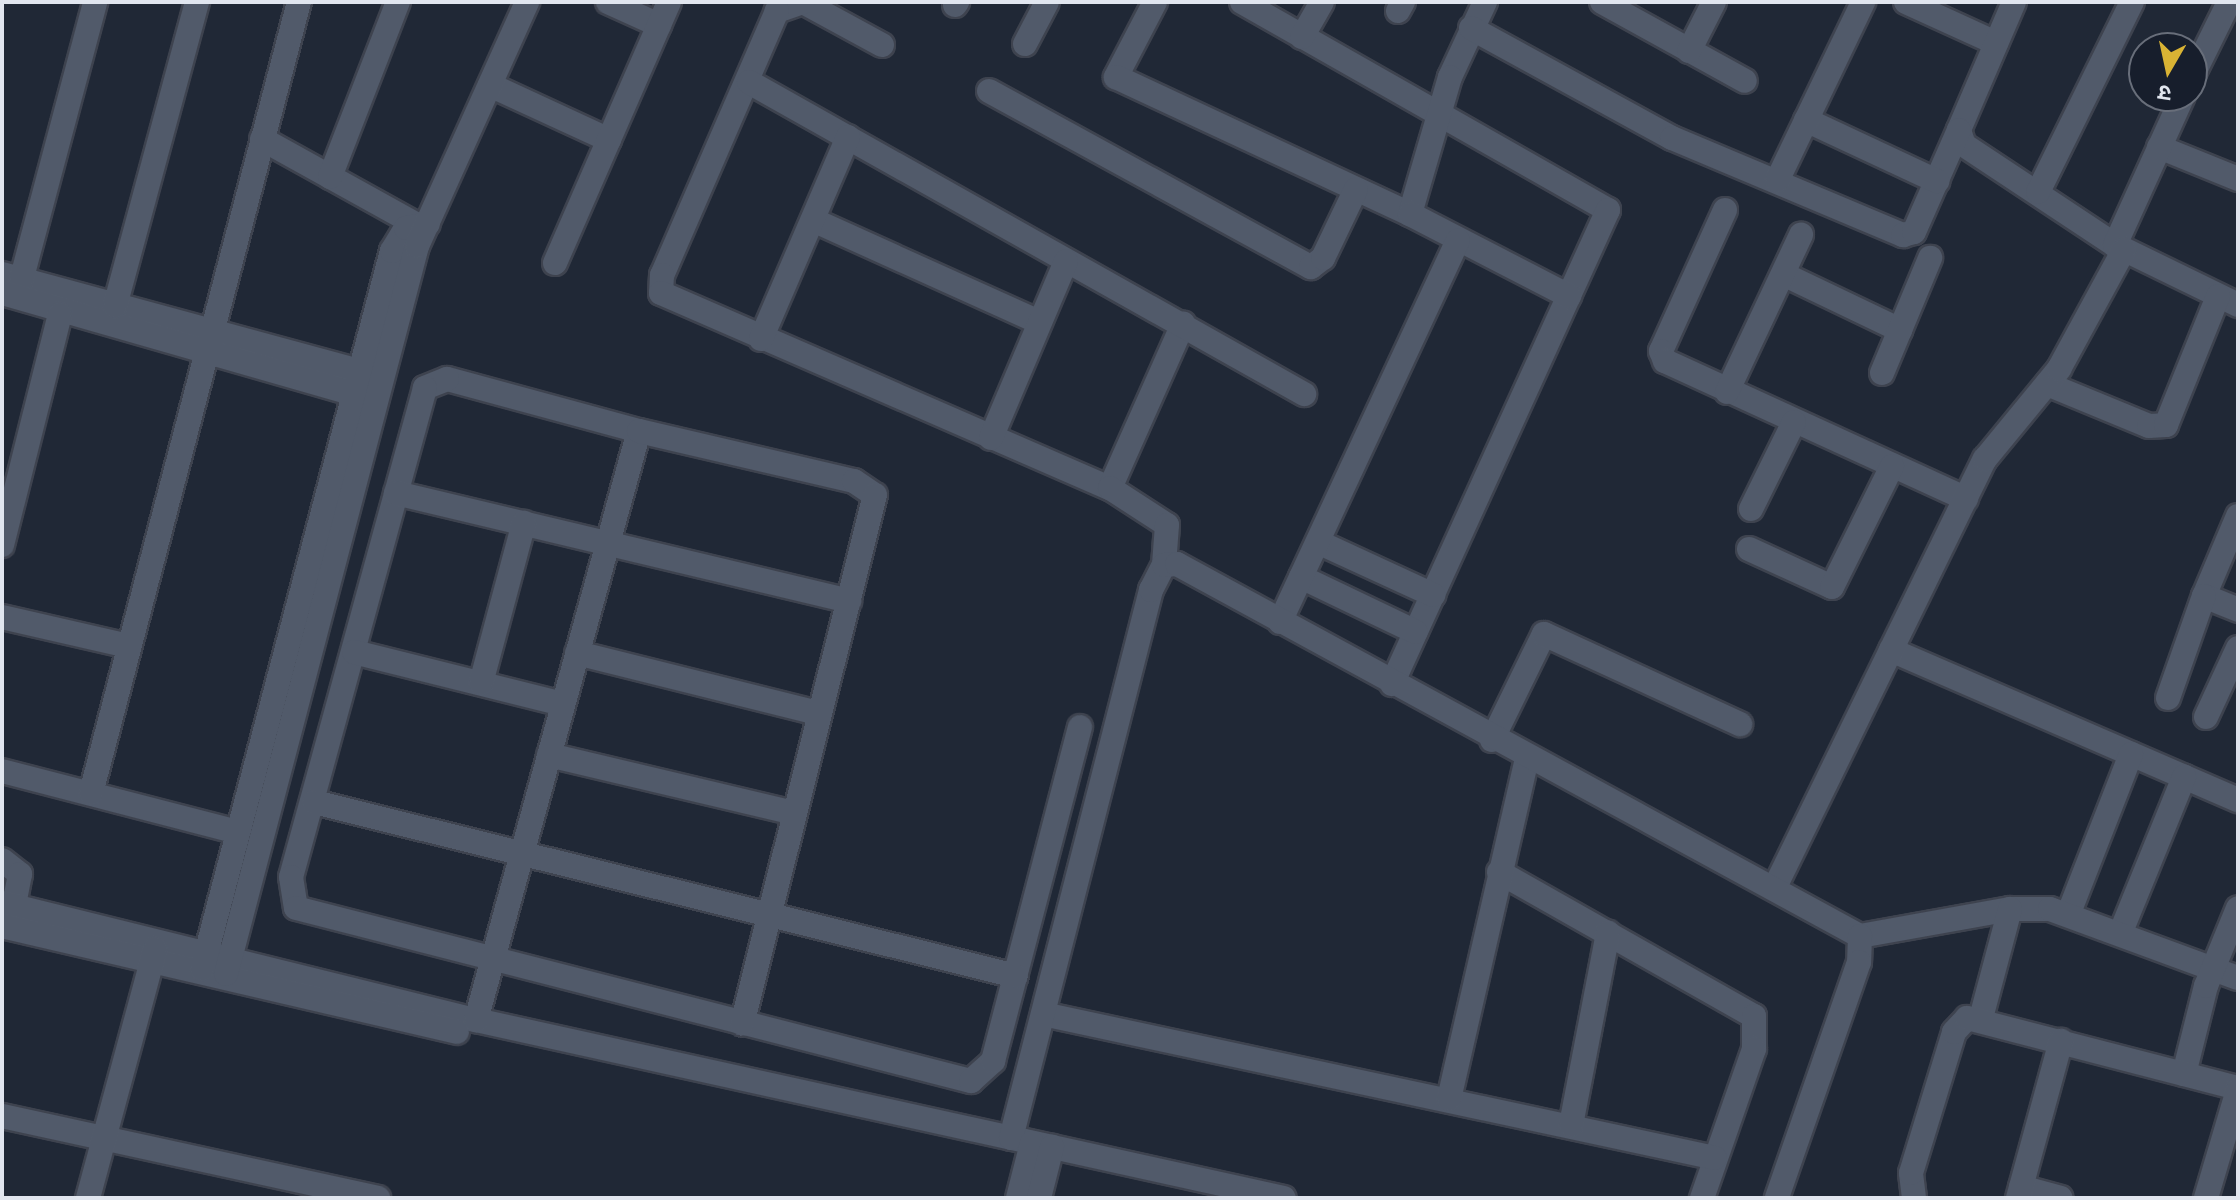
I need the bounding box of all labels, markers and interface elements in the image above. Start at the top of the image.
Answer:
north arrow [2128,32,2208,112]
text: उ [2156,79,2173,109]

